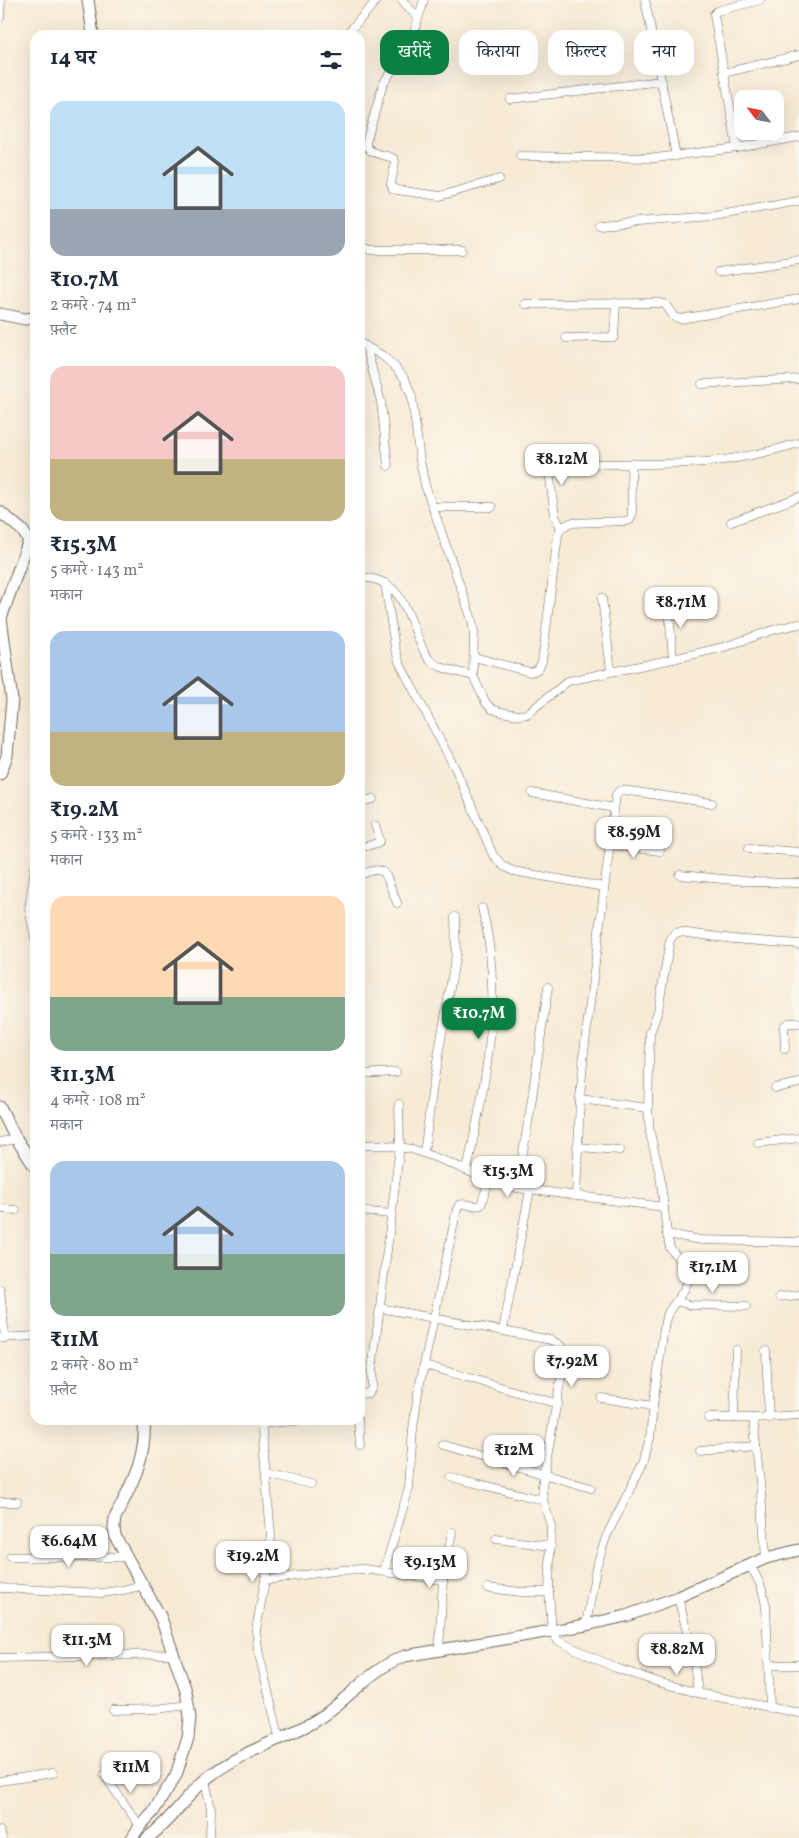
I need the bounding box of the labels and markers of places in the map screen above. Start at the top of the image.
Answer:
pin: ₹8.12M [521,444,603,486]
pin: ₹8.71M [640,586,722,629]
pin: ₹8.59M [593,816,675,859]
pin: ₹10.7M [438,998,520,1040]
pin: ₹15.3M [467,1156,549,1198]
pin: ₹17.1M [672,1252,754,1294]
pin: ₹7.92M [531,1346,613,1388]
pin: ₹12M [484,1434,544,1477]
pin: ₹6.64M [28,1526,110,1568]
pin: ₹19.2M [212,1540,294,1583]
pin: ₹9.13M [389,1546,471,1589]
pin: ₹11.3M [46,1624,128,1667]
pin: ₹8.82M [636,1634,718,1676]
pin: ₹11M [101,1752,161,1794]

